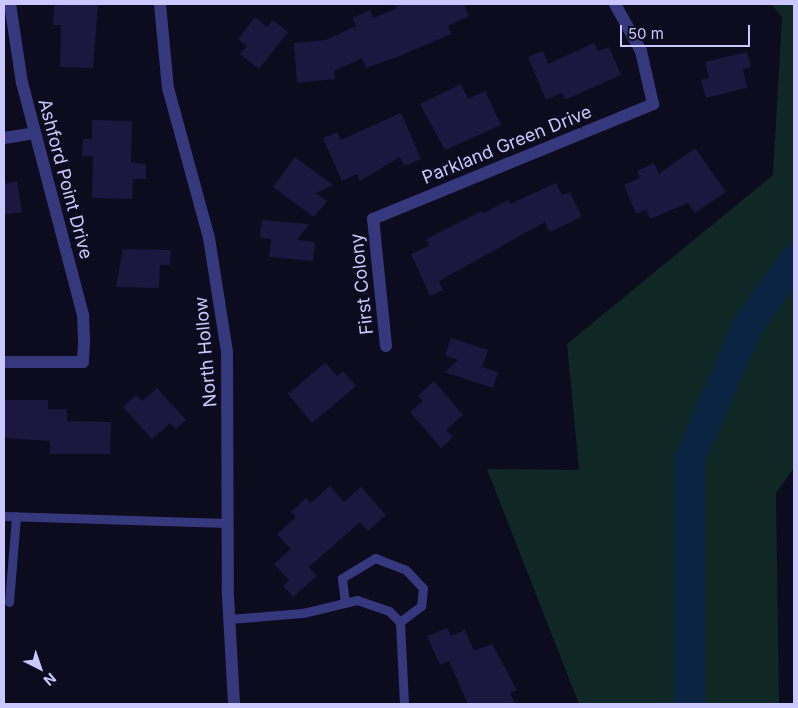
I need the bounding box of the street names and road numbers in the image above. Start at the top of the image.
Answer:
street label: Ashford Point Drive [33,97,97,261]
street label: Parkland Green Drive [419,101,595,189]
street label: First Colony [346,232,378,336]
street label: North Hollow [190,296,222,408]

